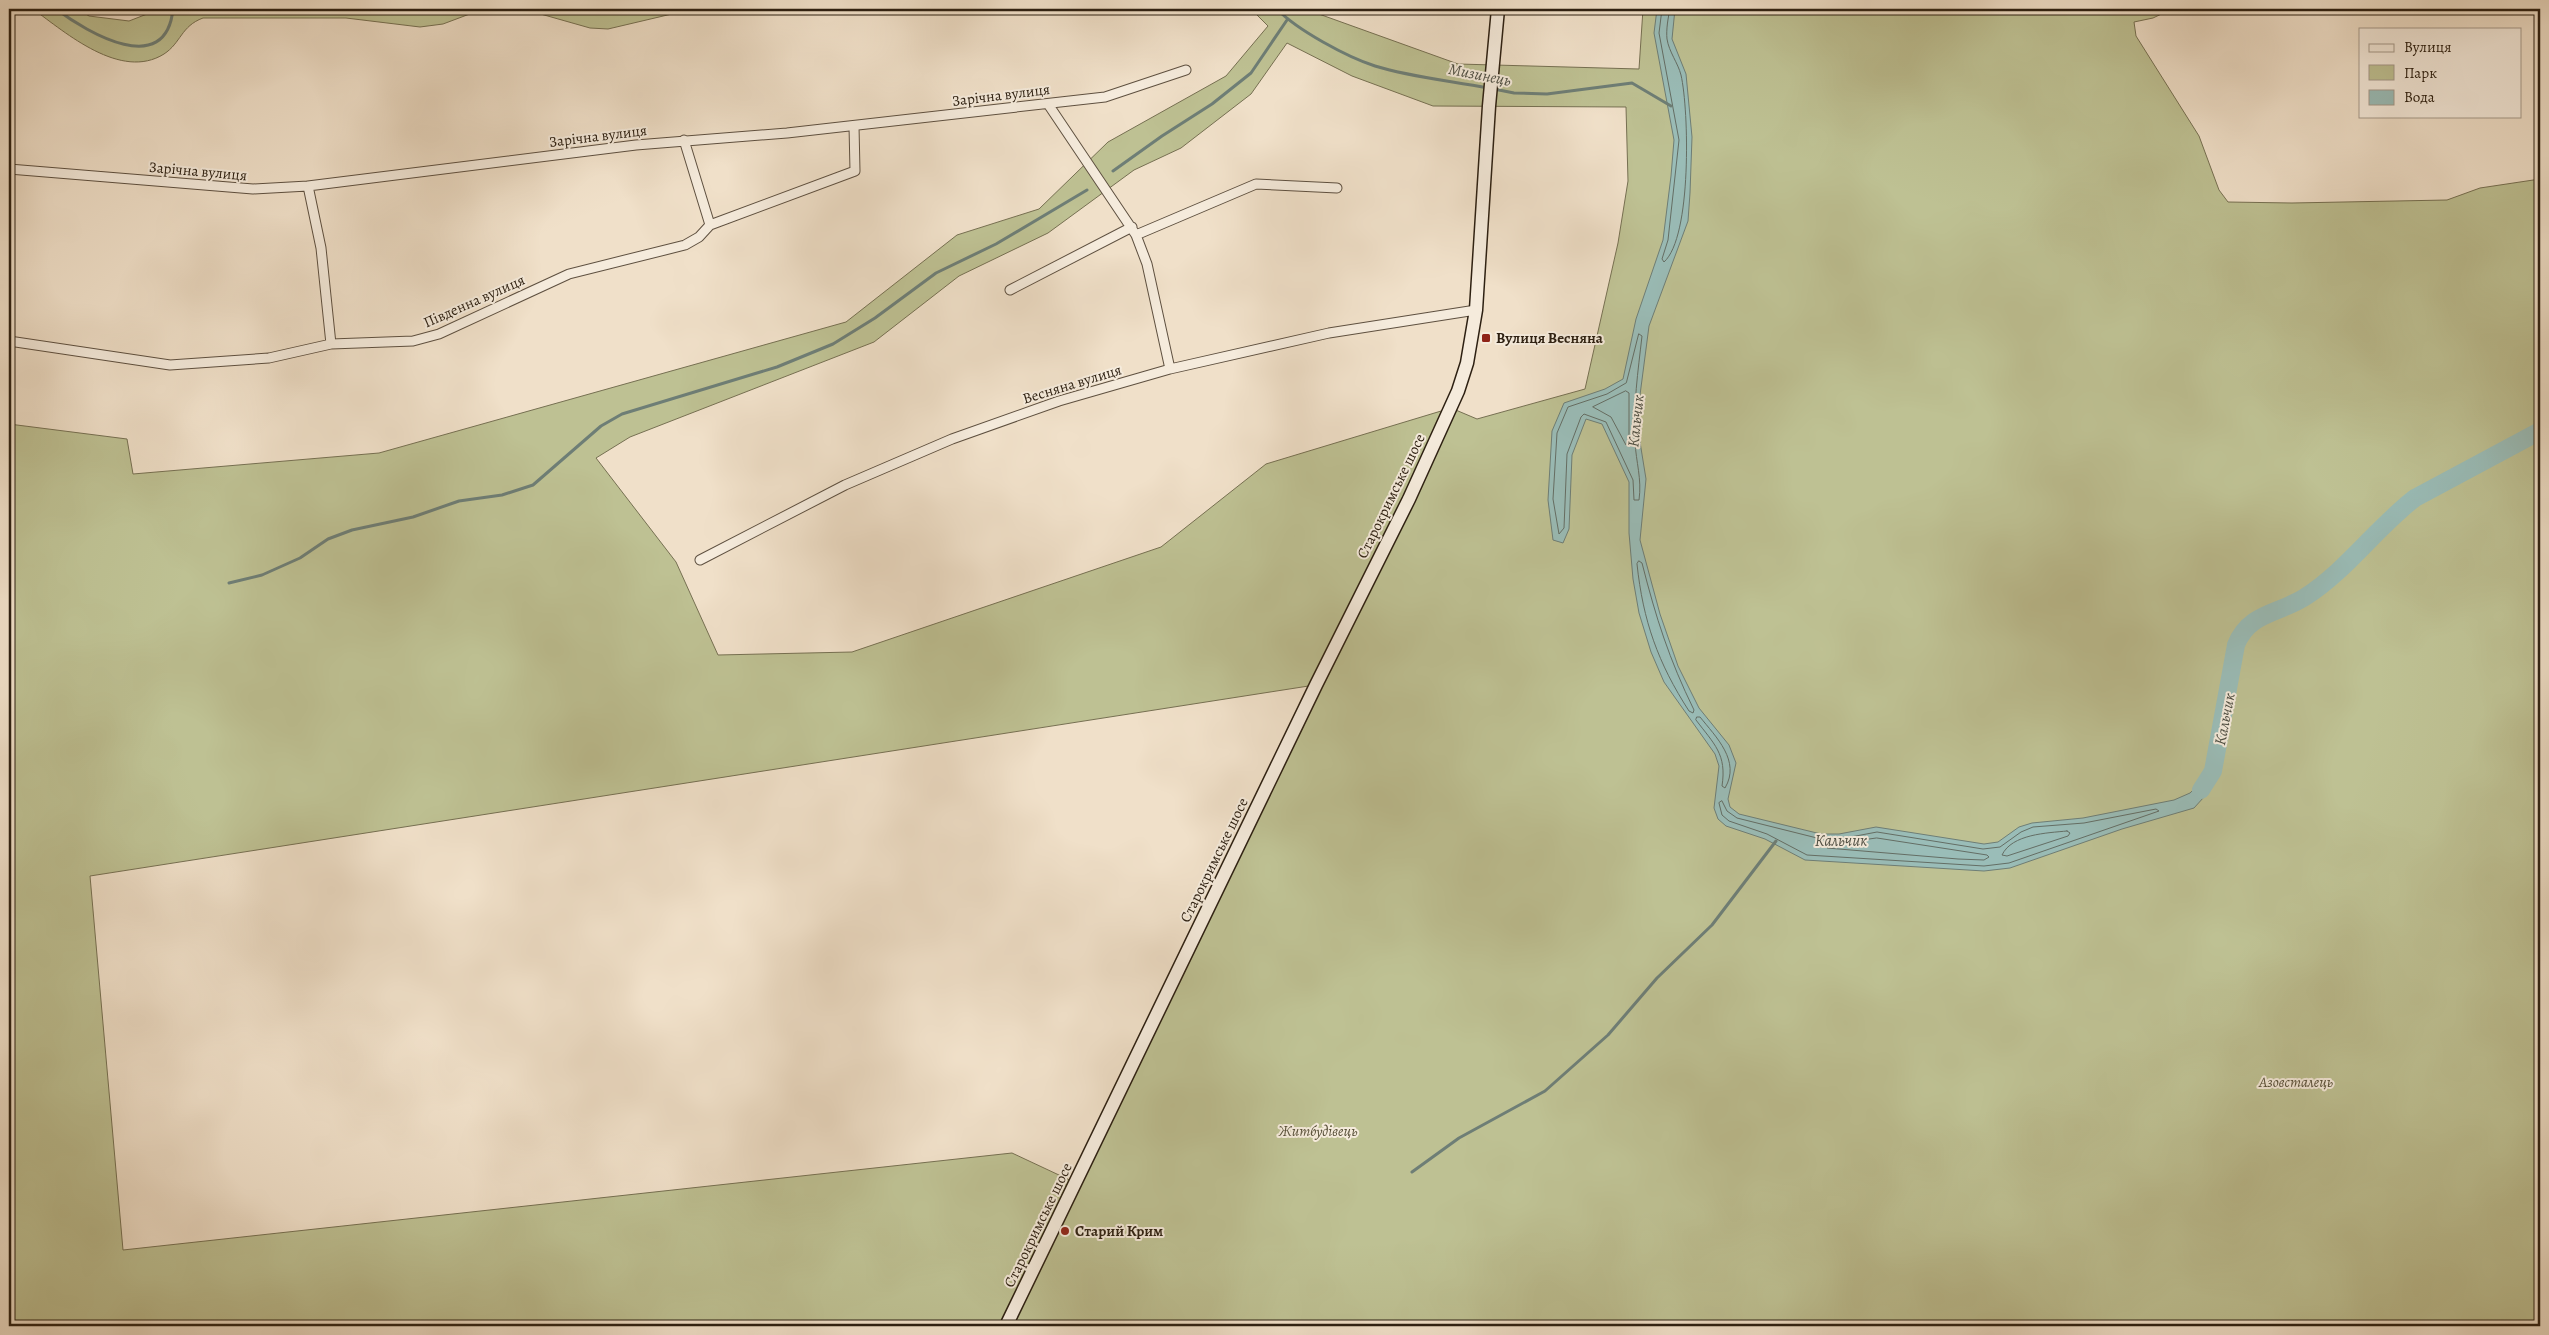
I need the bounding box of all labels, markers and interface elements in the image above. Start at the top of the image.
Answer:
legend [2359,28,2522,118]
text: Вулиця [2404,37,2451,57]
water label: Мизинець [1447,58,1513,92]
text: Парк [2404,63,2437,83]
street label: Зарічна вулиця [951,79,1051,111]
text: Вода [2404,87,2435,107]
street label: Зарічна вулиця [548,120,648,152]
street label: Зарічна вулиця [148,157,248,185]
street label: Південна вулиця [420,270,528,332]
place label: Вулиця Весняна [1496,328,1604,348]
marker: Вулиця Весняна [1480,332,1492,344]
street label: Весняна вулиця [1020,359,1124,409]
water label: Кальчик [1622,394,1650,448]
street label: Старокримське шосе [1352,430,1430,562]
water label: Кальчик [2209,691,2241,747]
street label: Старокримське шосе [1175,794,1253,926]
water label: Кальчик [1815,830,1867,852]
park label: Азовсталець [2258,1072,2333,1092]
park label: Житбудівець [1278,1121,1357,1141]
street label: Старокримське шосе [999,1159,1077,1291]
place label: Старий Крим [1075,1221,1163,1241]
marker: Старий Крим [1059,1225,1071,1237]

